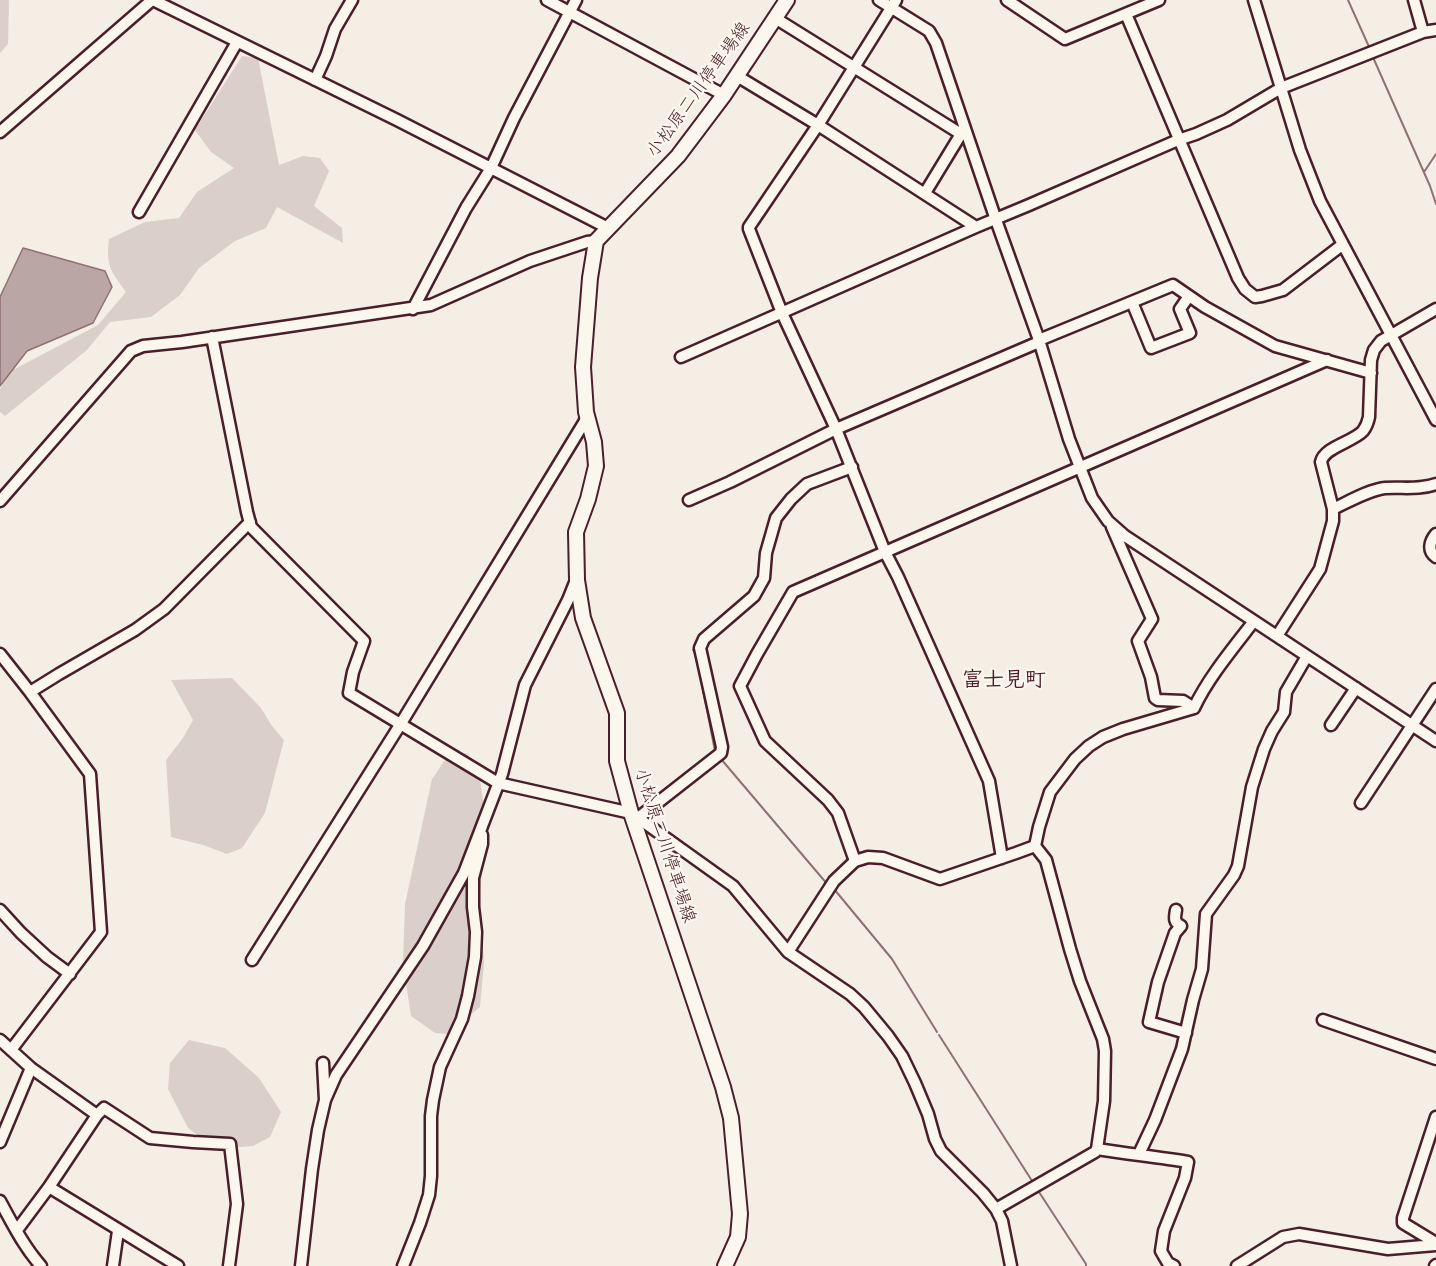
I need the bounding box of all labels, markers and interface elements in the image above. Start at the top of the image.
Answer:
street label: 小松原二川停車場線 [644,19,756,163]
district label: 富士見町 [962,669,1046,695]
street label: 小松原二川停車場線 [628,766,698,926]

